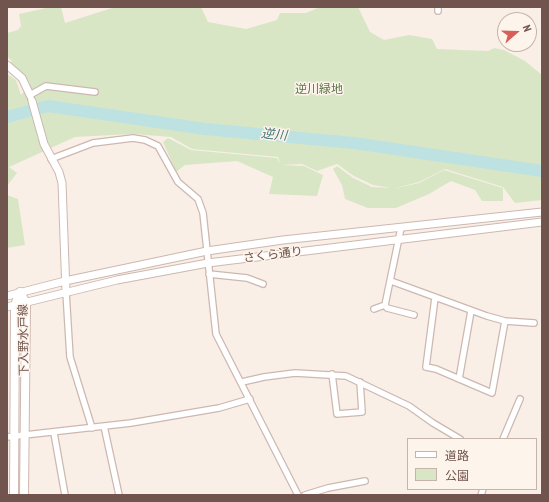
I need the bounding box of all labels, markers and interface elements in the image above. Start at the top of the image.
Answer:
north arrow [497,12,537,52]
text: N [520,23,535,33]
park label: 逆川緑地 [295,83,343,97]
water label: 逆川 [260,126,288,144]
street label: さくら通り [242,244,304,266]
street label: 下入野水戸線 [16,304,32,376]
legend [407,438,537,490]
text: 道路 [445,448,469,463]
text: 公園 [445,468,469,483]

